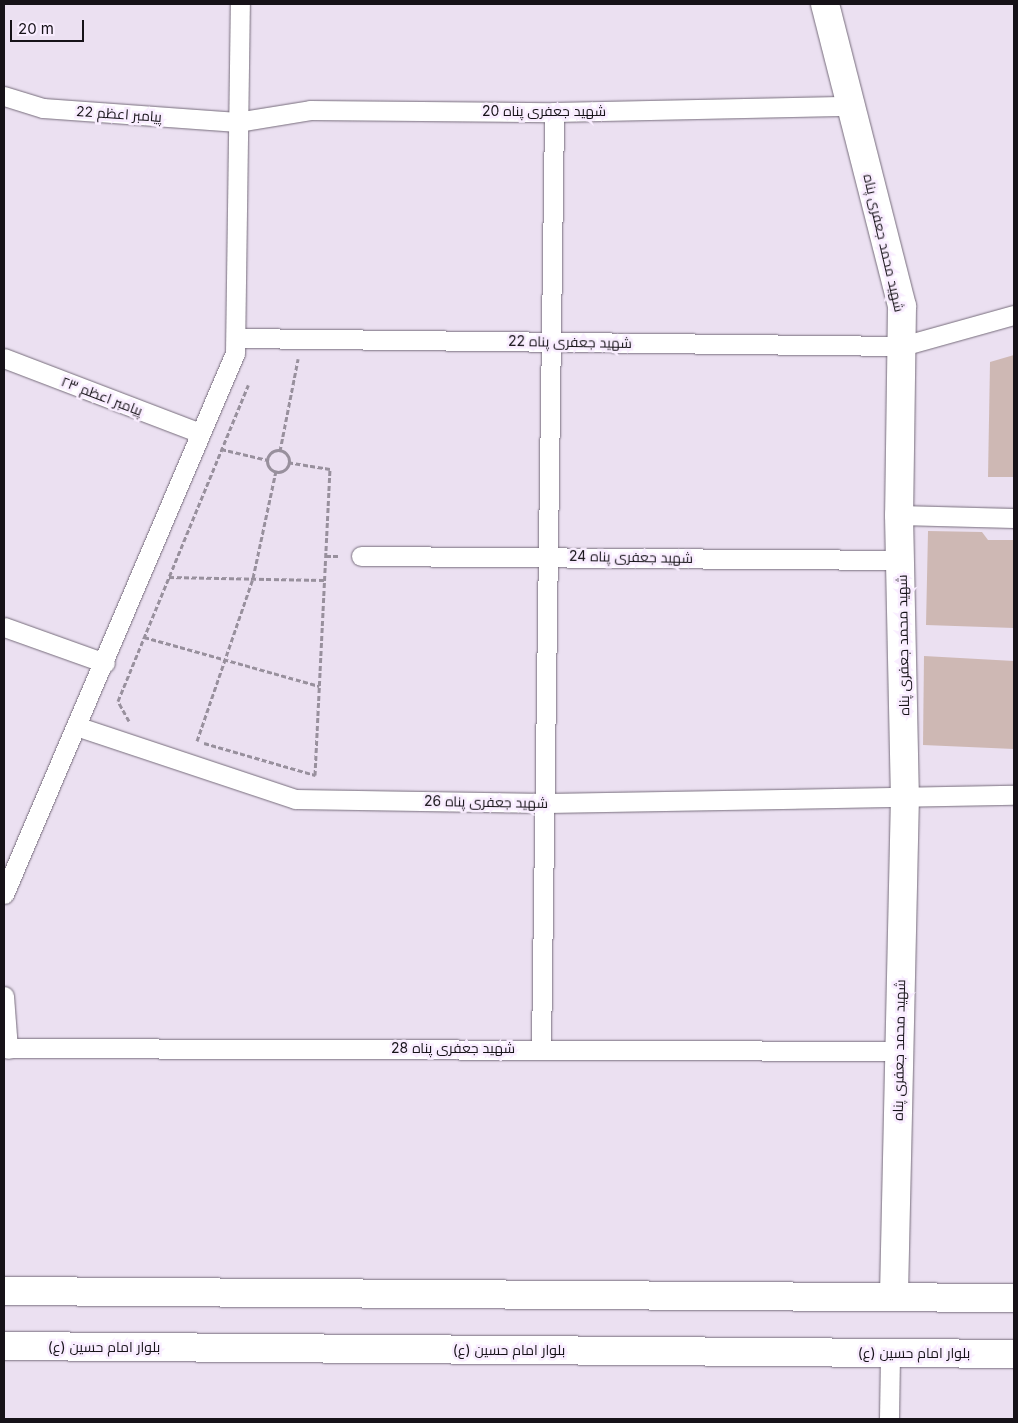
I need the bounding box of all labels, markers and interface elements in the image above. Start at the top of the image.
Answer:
scale bar [12,10,86,42]
text: 20 m [18,19,54,38]
street label: پیامبر اعظم 22 [76,103,162,125]
street label: شهید جعفری پناه 20 [482,103,606,119]
street label: شهید محمد جعفری پناه [860,172,908,314]
street label: شهید جعفری پناه 22 [508,333,632,351]
street label: پیامبر اعظم ۲۳ [59,373,145,419]
street label: شهید جعفری پناه 24 [569,548,693,566]
street label: شهید محمد جعفری پناه [893,574,913,716]
street label: شهید جعفری پناه 26 [424,793,548,811]
street label: شهید محمد جعفری پناه [889,979,909,1121]
street label: شهید جعفری پناه 28 [391,1040,515,1056]
street label: بلوار امام حسین (ع) [48,1339,160,1355]
street label: بلوار امام حسین (ع) [453,1342,565,1358]
street label: بلوار امام حسین (ع) [858,1345,970,1361]

